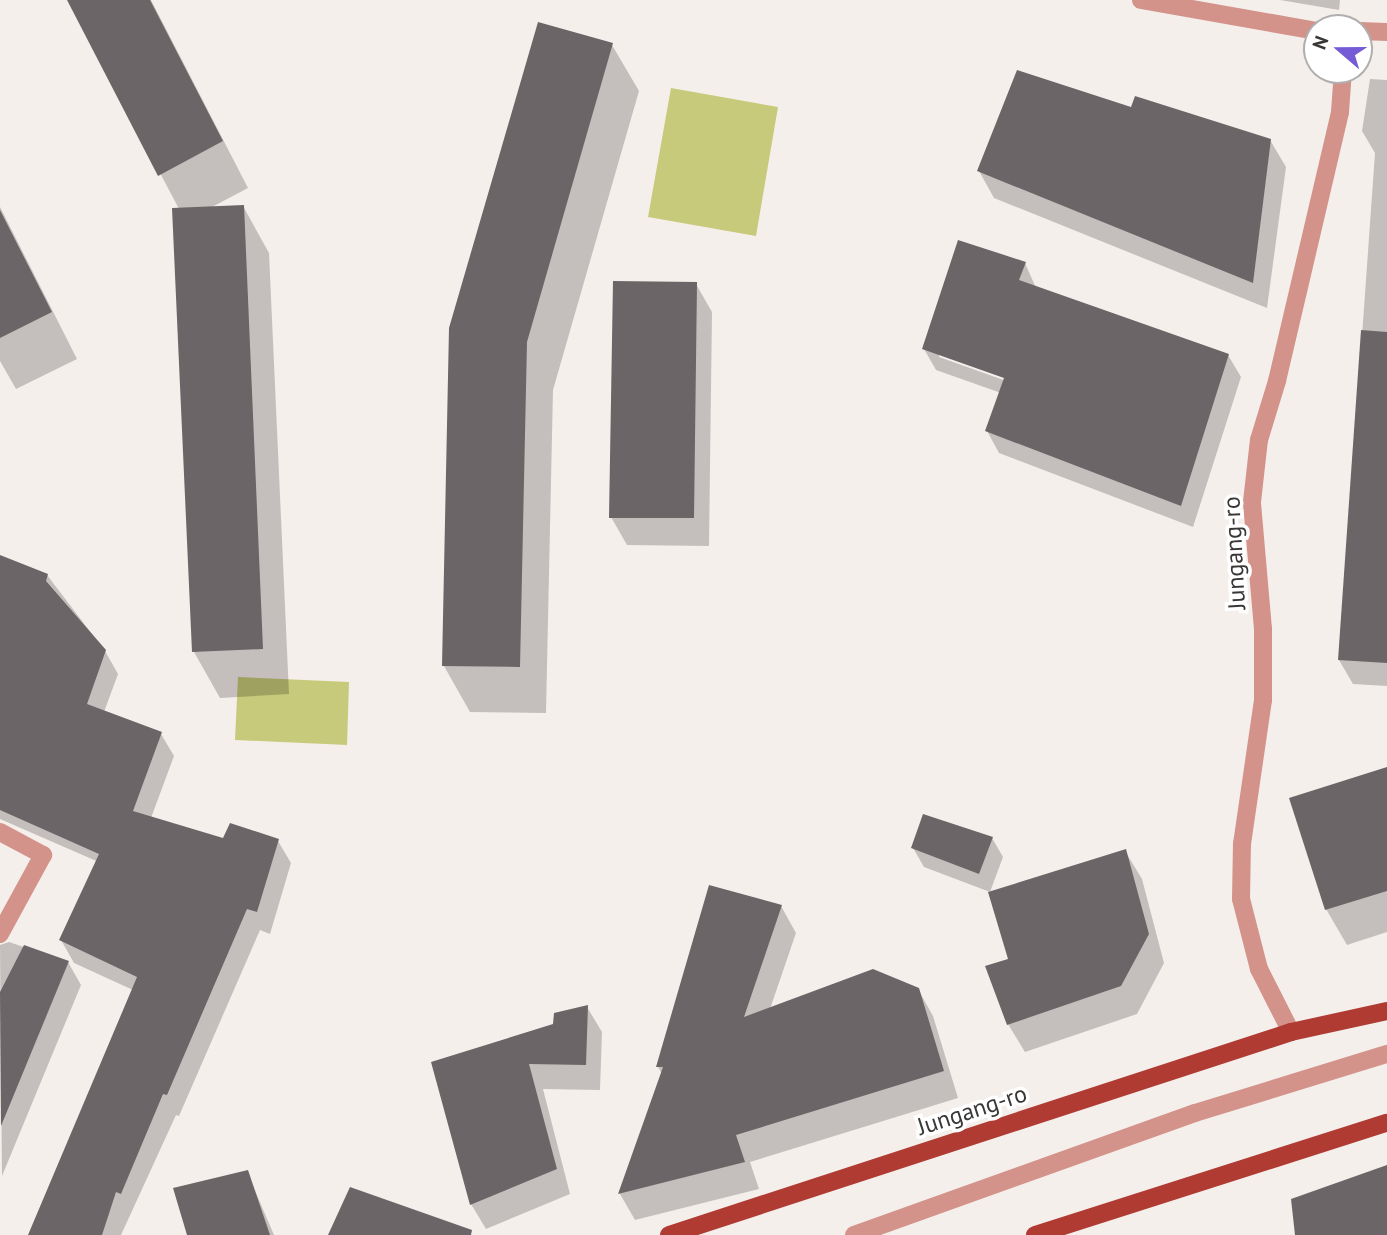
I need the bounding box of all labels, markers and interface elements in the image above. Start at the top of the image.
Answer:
north arrow [1303,14,1373,84]
text: N [1307,33,1334,52]
street label: Jungang-ro [1217,496,1251,610]
street label: Jungang-ro [914,1079,1030,1141]

